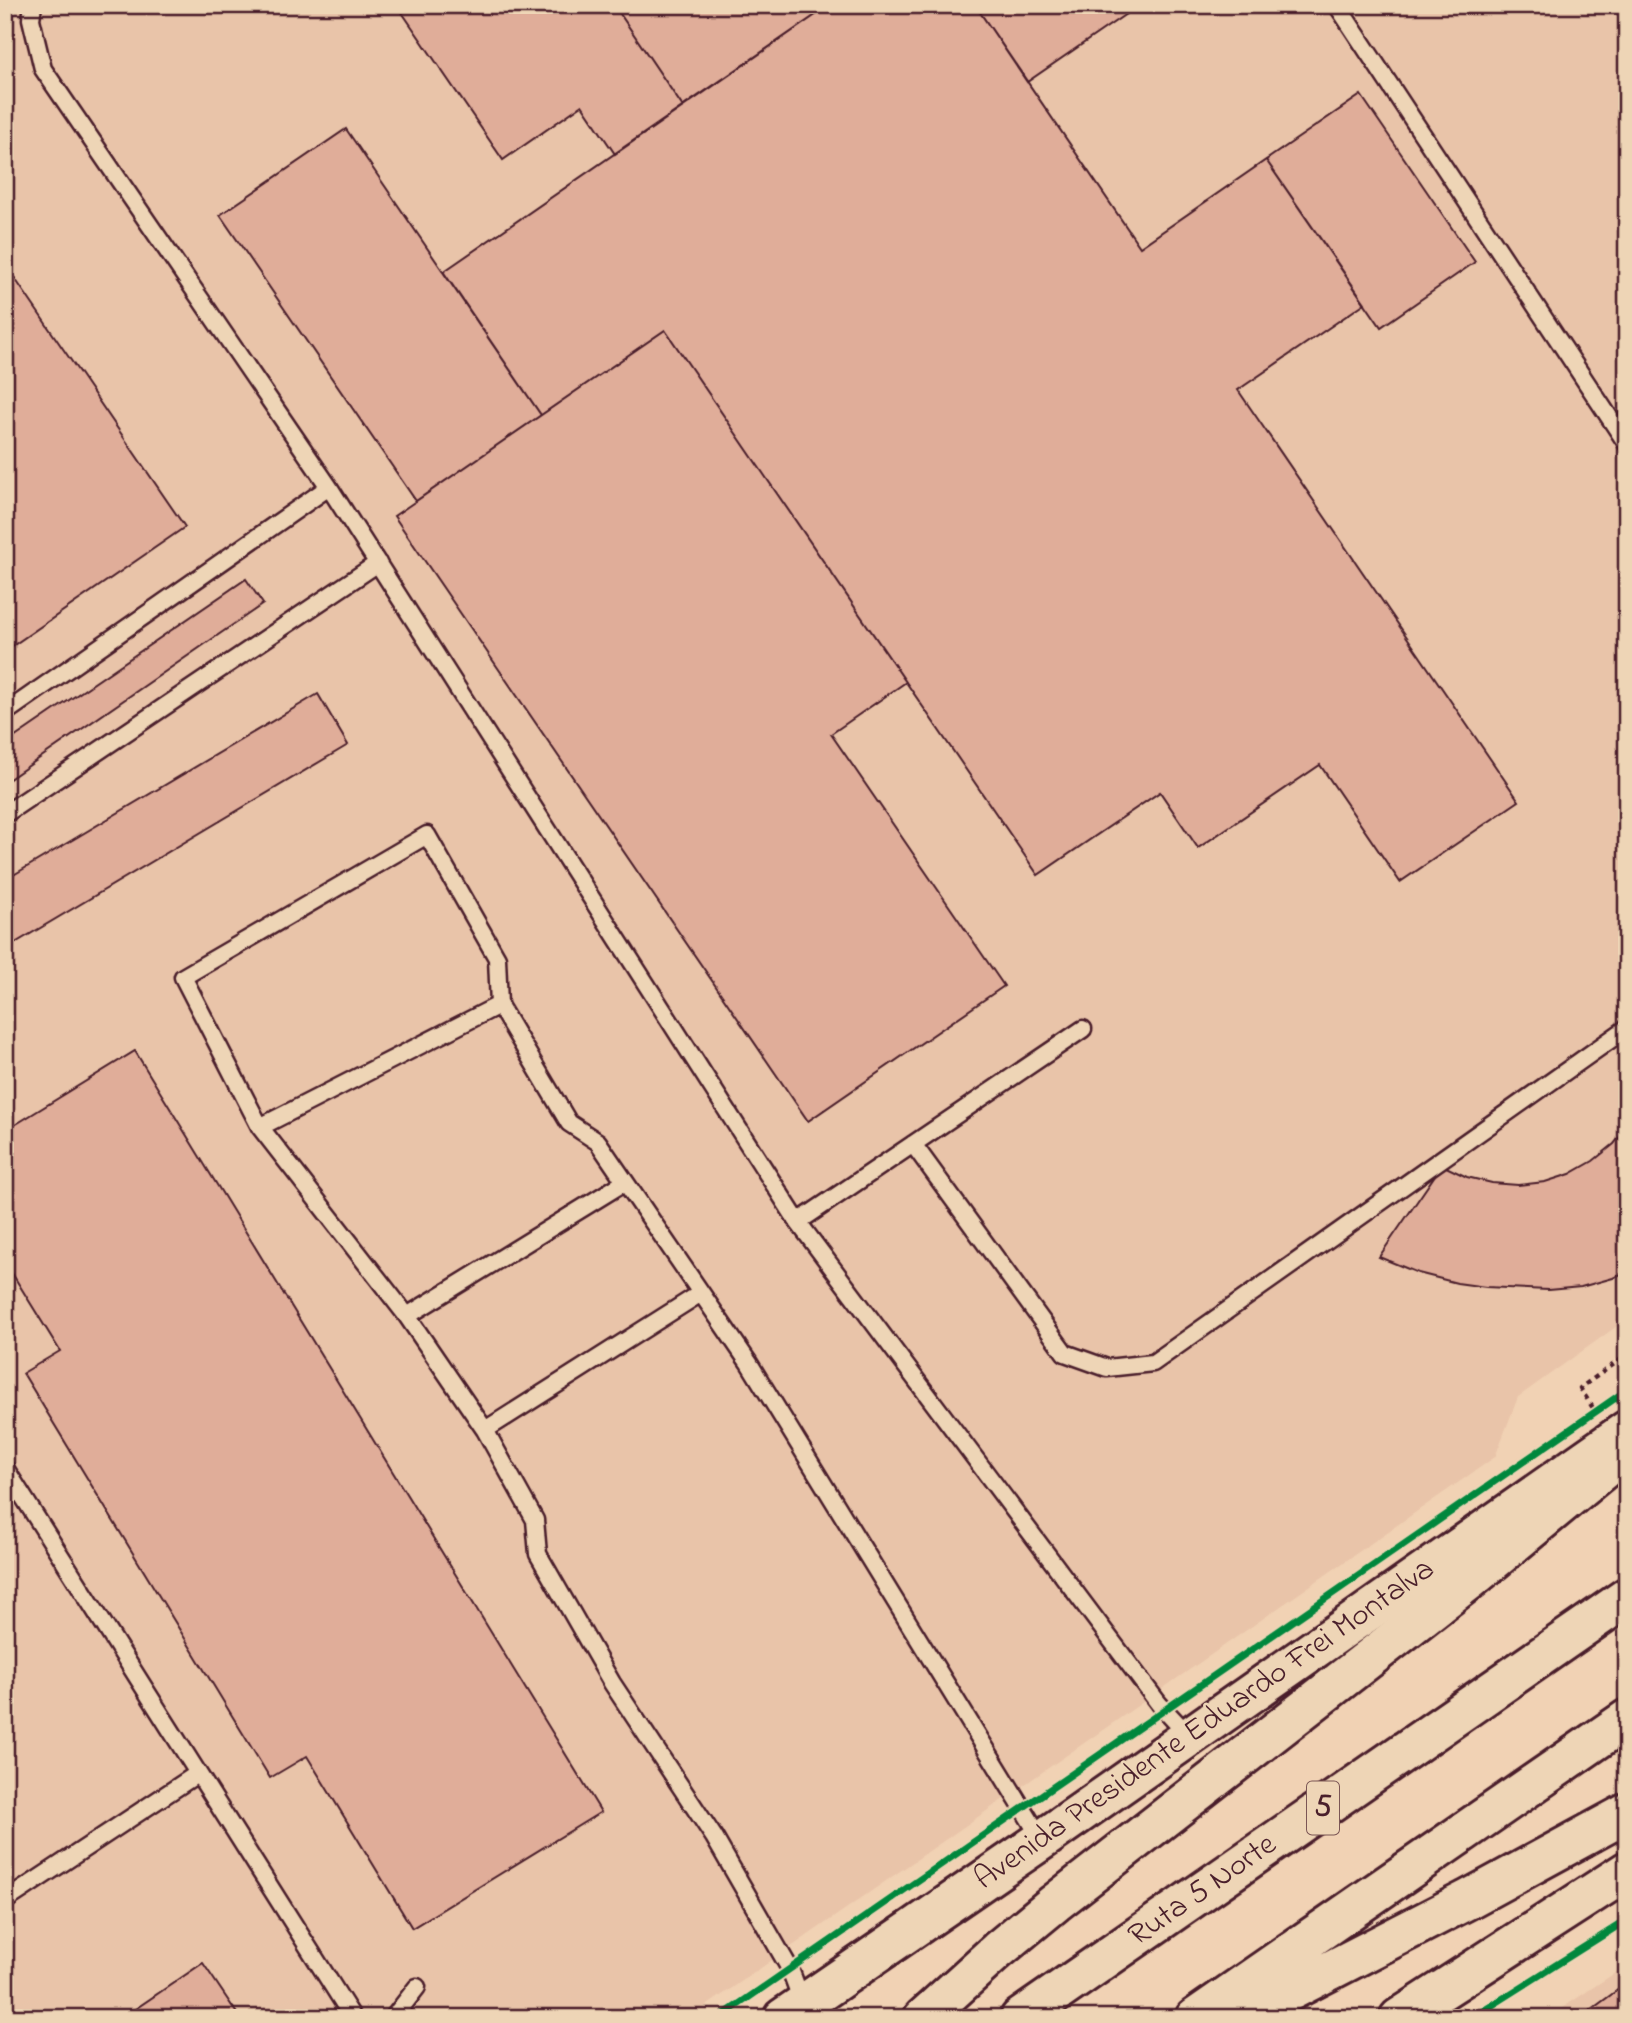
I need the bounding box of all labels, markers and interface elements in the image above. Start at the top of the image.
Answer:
street label: Avenida Presidente Eduardo Frei Montalva [965,1547,1445,1903]
road number: 5 [1307,1782,1339,1834]
street label: Ruta 5 Norte [1119,1822,1287,1959]

